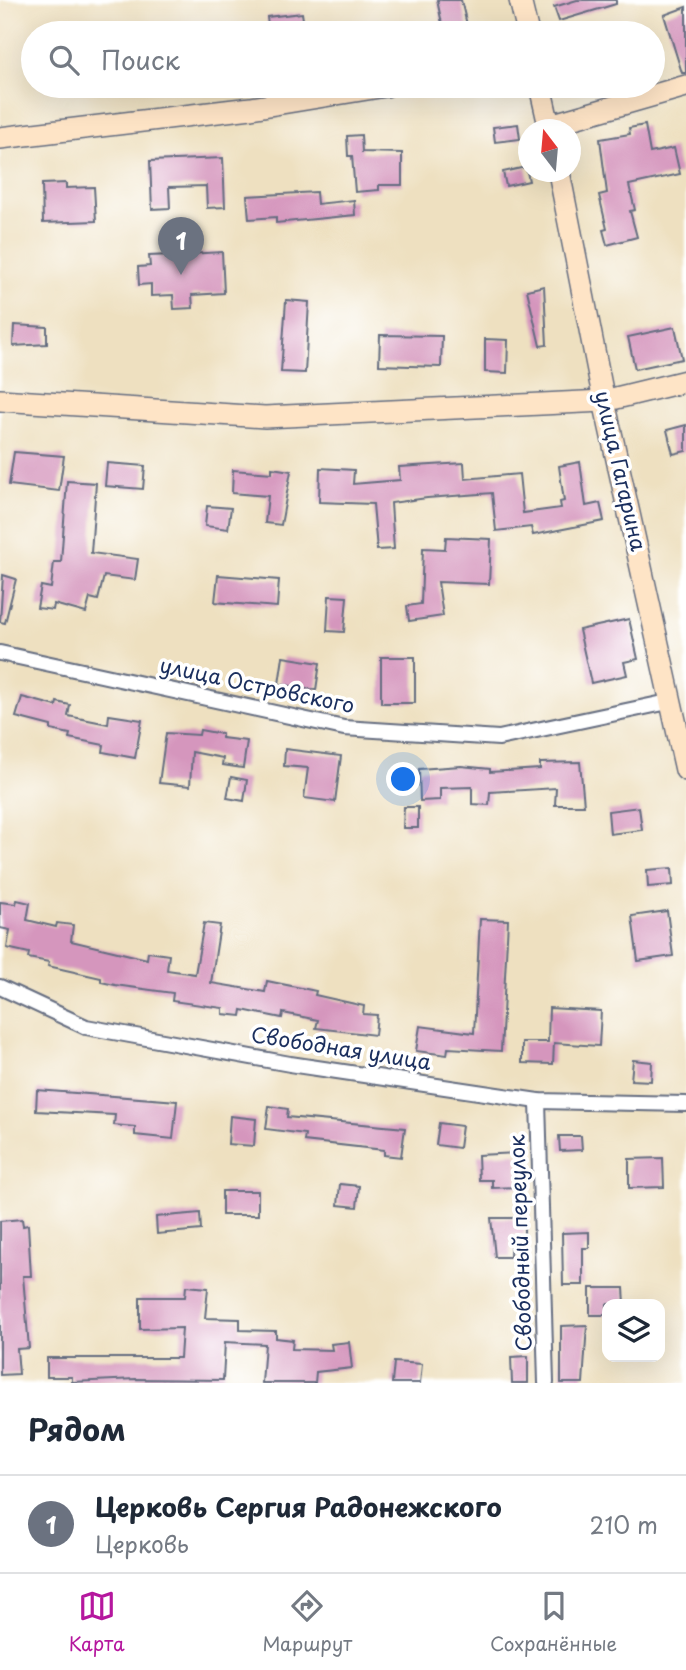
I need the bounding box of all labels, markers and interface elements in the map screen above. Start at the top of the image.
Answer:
search box [21,21,665,98]
text: Поиск [101,40,180,79]
icon: search [45,41,83,79]
north arrow [518,119,581,182]
pin: 1 [158,217,204,275]
street label: улица Гагарина [588,387,656,555]
street label: улица Островского [157,648,358,720]
your location [386,762,420,796]
street label: Свободная улица [249,1017,434,1077]
street label: Свободный переулок [499,1133,539,1352]
map controls [602,1299,665,1362]
button: layers [602,1299,665,1362]
text: Рядом [28,1406,126,1451]
text: Церковь Сергия Радонежского [95,1487,502,1526]
text: 1 [46,1507,57,1542]
text: 210 m [590,1507,658,1542]
text: Церковь [95,1526,189,1561]
tab: Карта [69,1587,125,1657]
tab: Маршрут [262,1587,352,1657]
tab: Сохранённые [490,1587,617,1657]

